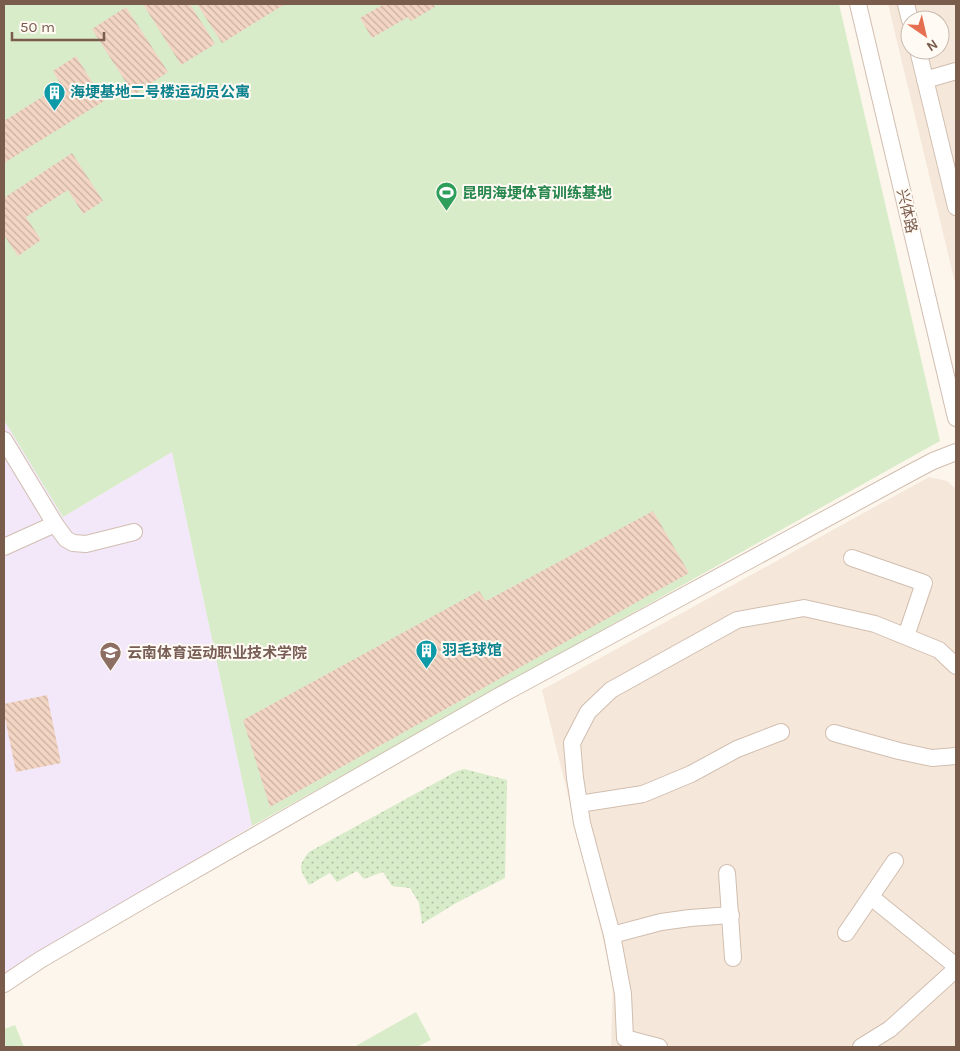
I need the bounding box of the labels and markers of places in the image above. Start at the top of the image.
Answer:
building icon: 海埂基地二号楼运动员公寓 [42,80,66,111]
place label: 海埂基地二号楼运动员公寓 [70,83,250,101]
sports icon: 昆明海埂体育训练基地 [434,181,458,212]
place label: 昆明海埂体育训练基地 [462,184,612,202]
building icon: 羽毛球馆 [414,638,438,669]
school or university icon: 云南体育运动职业技术学院 [99,641,123,672]
place label: 羽毛球馆 [442,641,502,659]
place label: 云南体育运动职业技术学院 [127,644,307,662]

